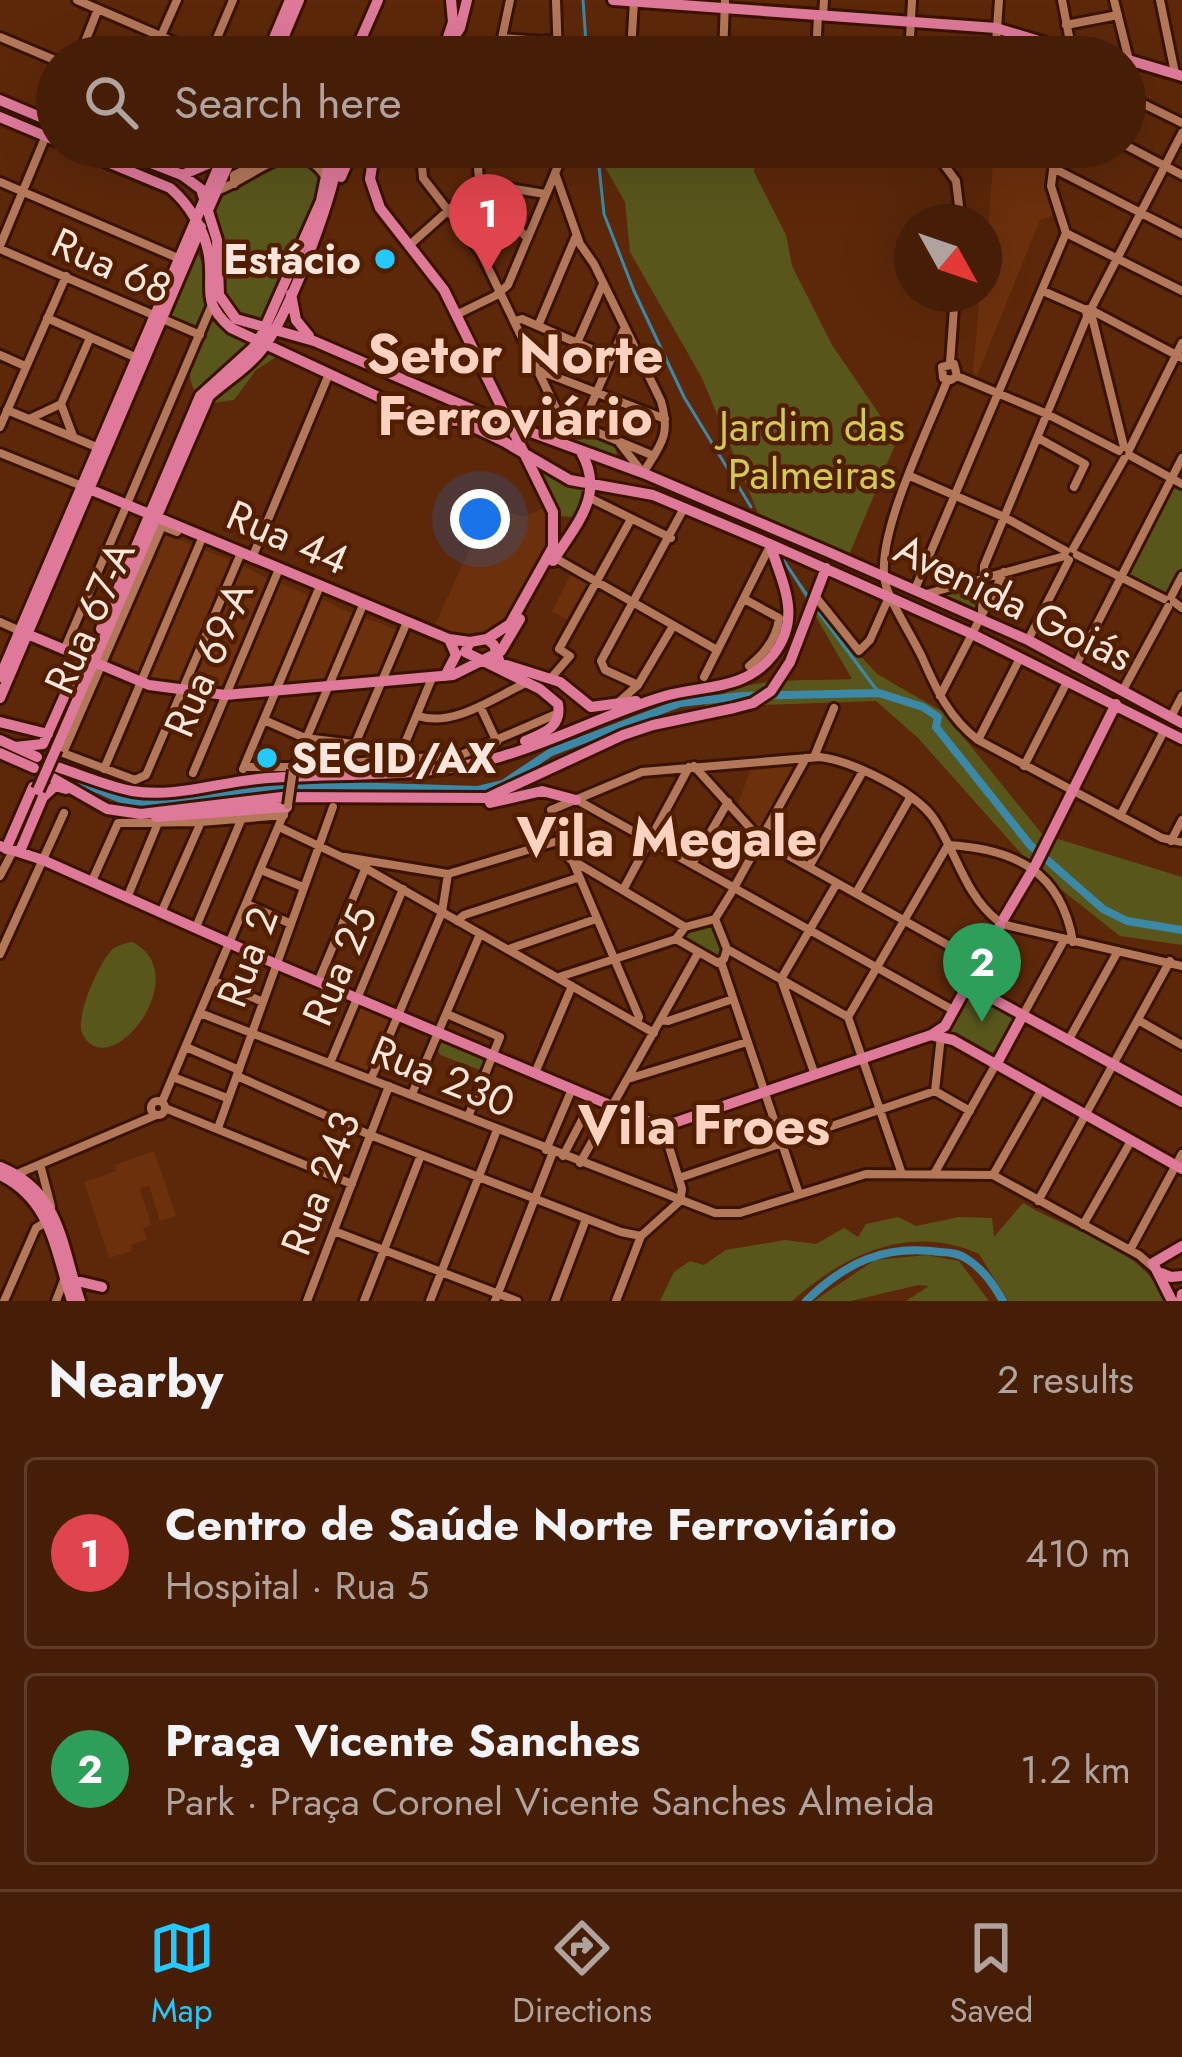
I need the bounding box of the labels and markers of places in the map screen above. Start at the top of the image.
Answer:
pin: 1 [449,174,527,273]
place label: Estácio [223,229,361,290]
marker: Estácio [372,246,398,272]
place label: SECID/AX [291,728,496,789]
marker: SECID/AX [254,745,280,771]
pin: 2 [943,923,1021,1022]

